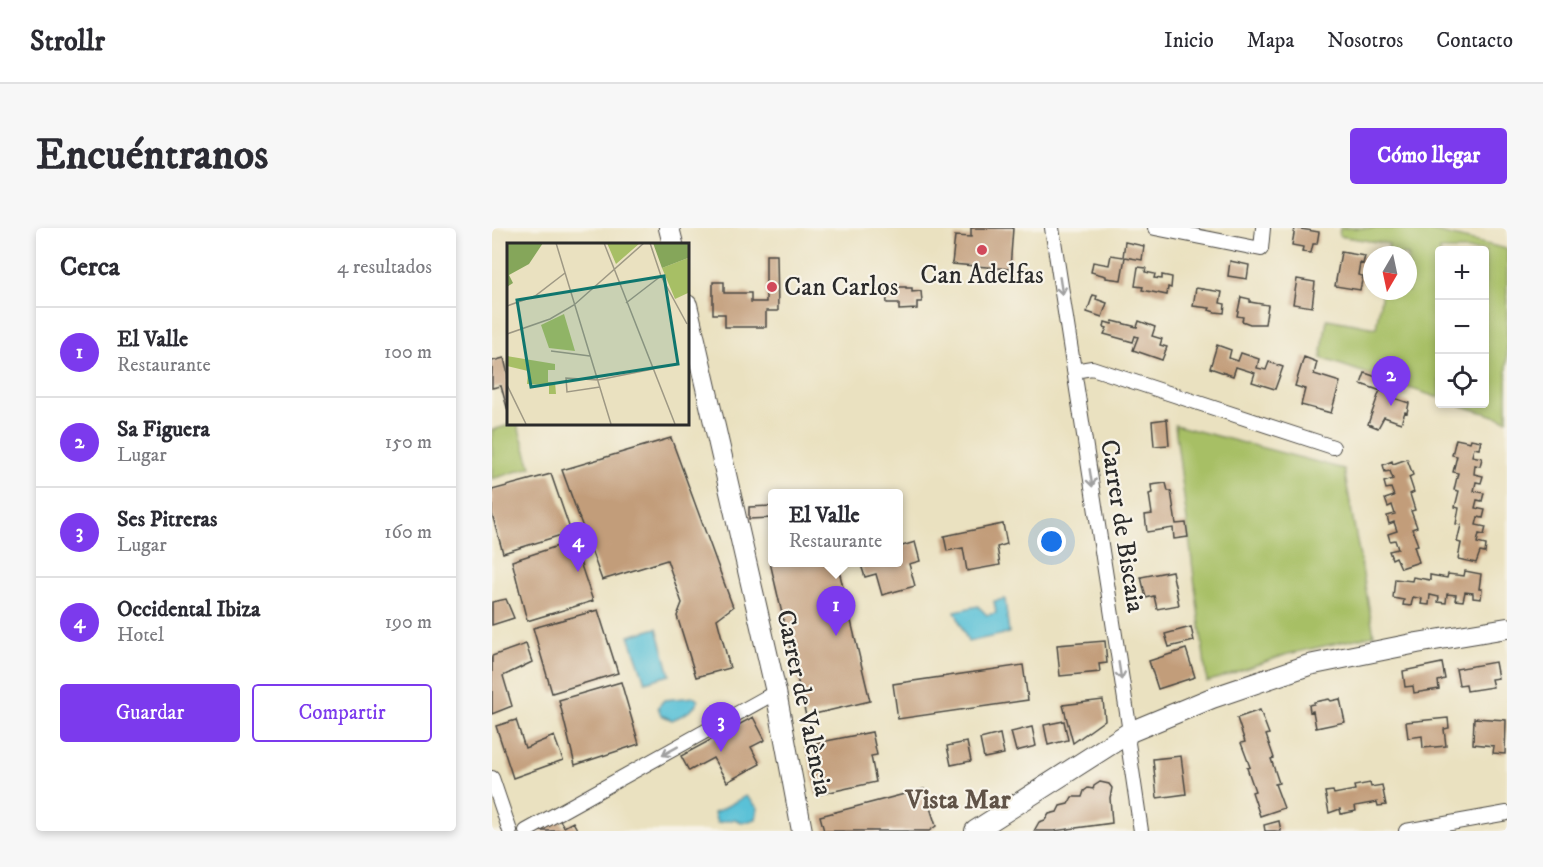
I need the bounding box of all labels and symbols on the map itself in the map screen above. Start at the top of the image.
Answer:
inset map [507,243,688,424]
marker: Can Adelfas [975,243,989,257]
north arrow [1363,246,1417,300]
place label: Can Adelfas [920,259,1044,292]
place label: Can Carlos [784,271,898,304]
one-way arrow [1055,275,1066,295]
marker: Can Carlos [765,280,779,294]
pin: 2 [1372,356,1410,406]
street label: Carrer de Biscaia [1092,437,1152,615]
one-way arrow [1085,468,1096,488]
pin: 4 [558,522,598,572]
your location [1037,527,1066,556]
pin: 1 [816,586,856,636]
street label: Carrer de València [768,607,840,799]
one-way arrow [1115,661,1126,681]
pin: 3 [702,702,740,752]
one-way arrow [662,745,679,757]
district label: Vista Mar [905,783,1011,817]

